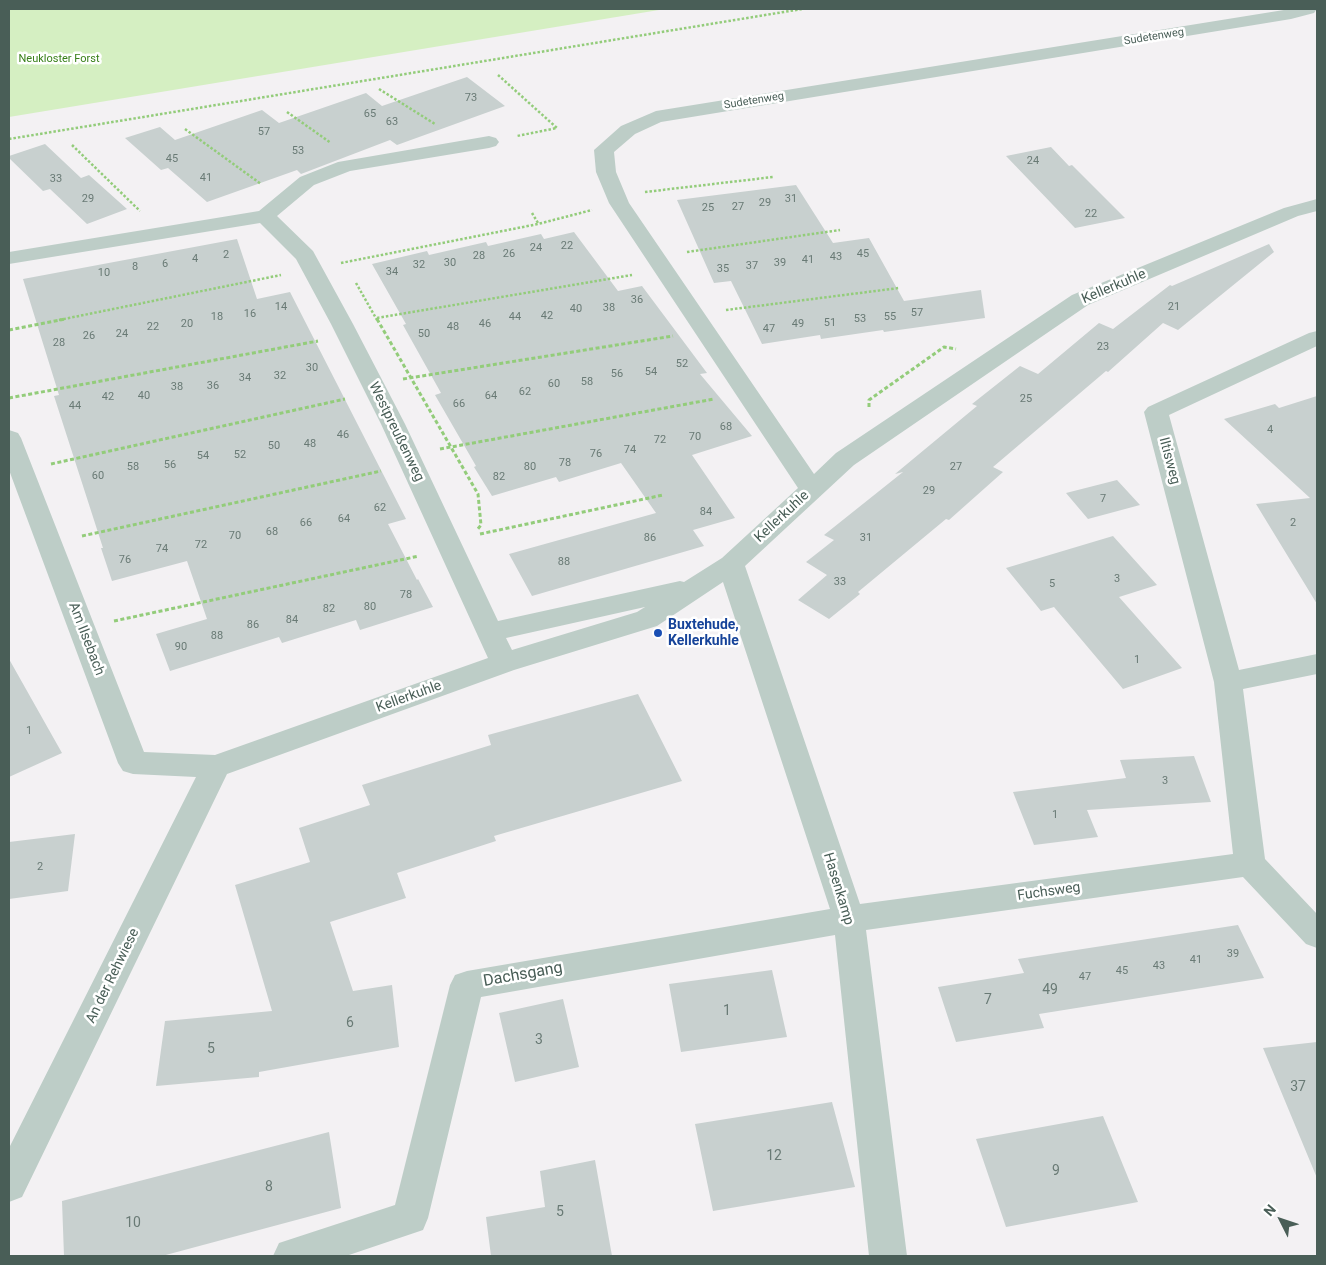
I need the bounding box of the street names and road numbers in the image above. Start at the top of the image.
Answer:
street label: Sudetenweg [1123,26,1185,48]
street label: Sudetenweg [723,90,785,112]
street label: Kellerkuhle [1079,266,1149,308]
street label: Westpreußenweg [365,380,427,484]
street label: Iltisweg [1155,436,1183,486]
street label: Kellerkuhle [751,488,813,546]
street label: Am Ilsebach [64,600,108,678]
street label: Kellerkuhle [374,677,444,717]
street label: Hasenkamp [819,851,857,927]
street label: Fuchsweg [1016,879,1082,905]
street label: An der Rehwiese [83,926,143,1026]
street label: Dachsgang [482,959,564,991]

